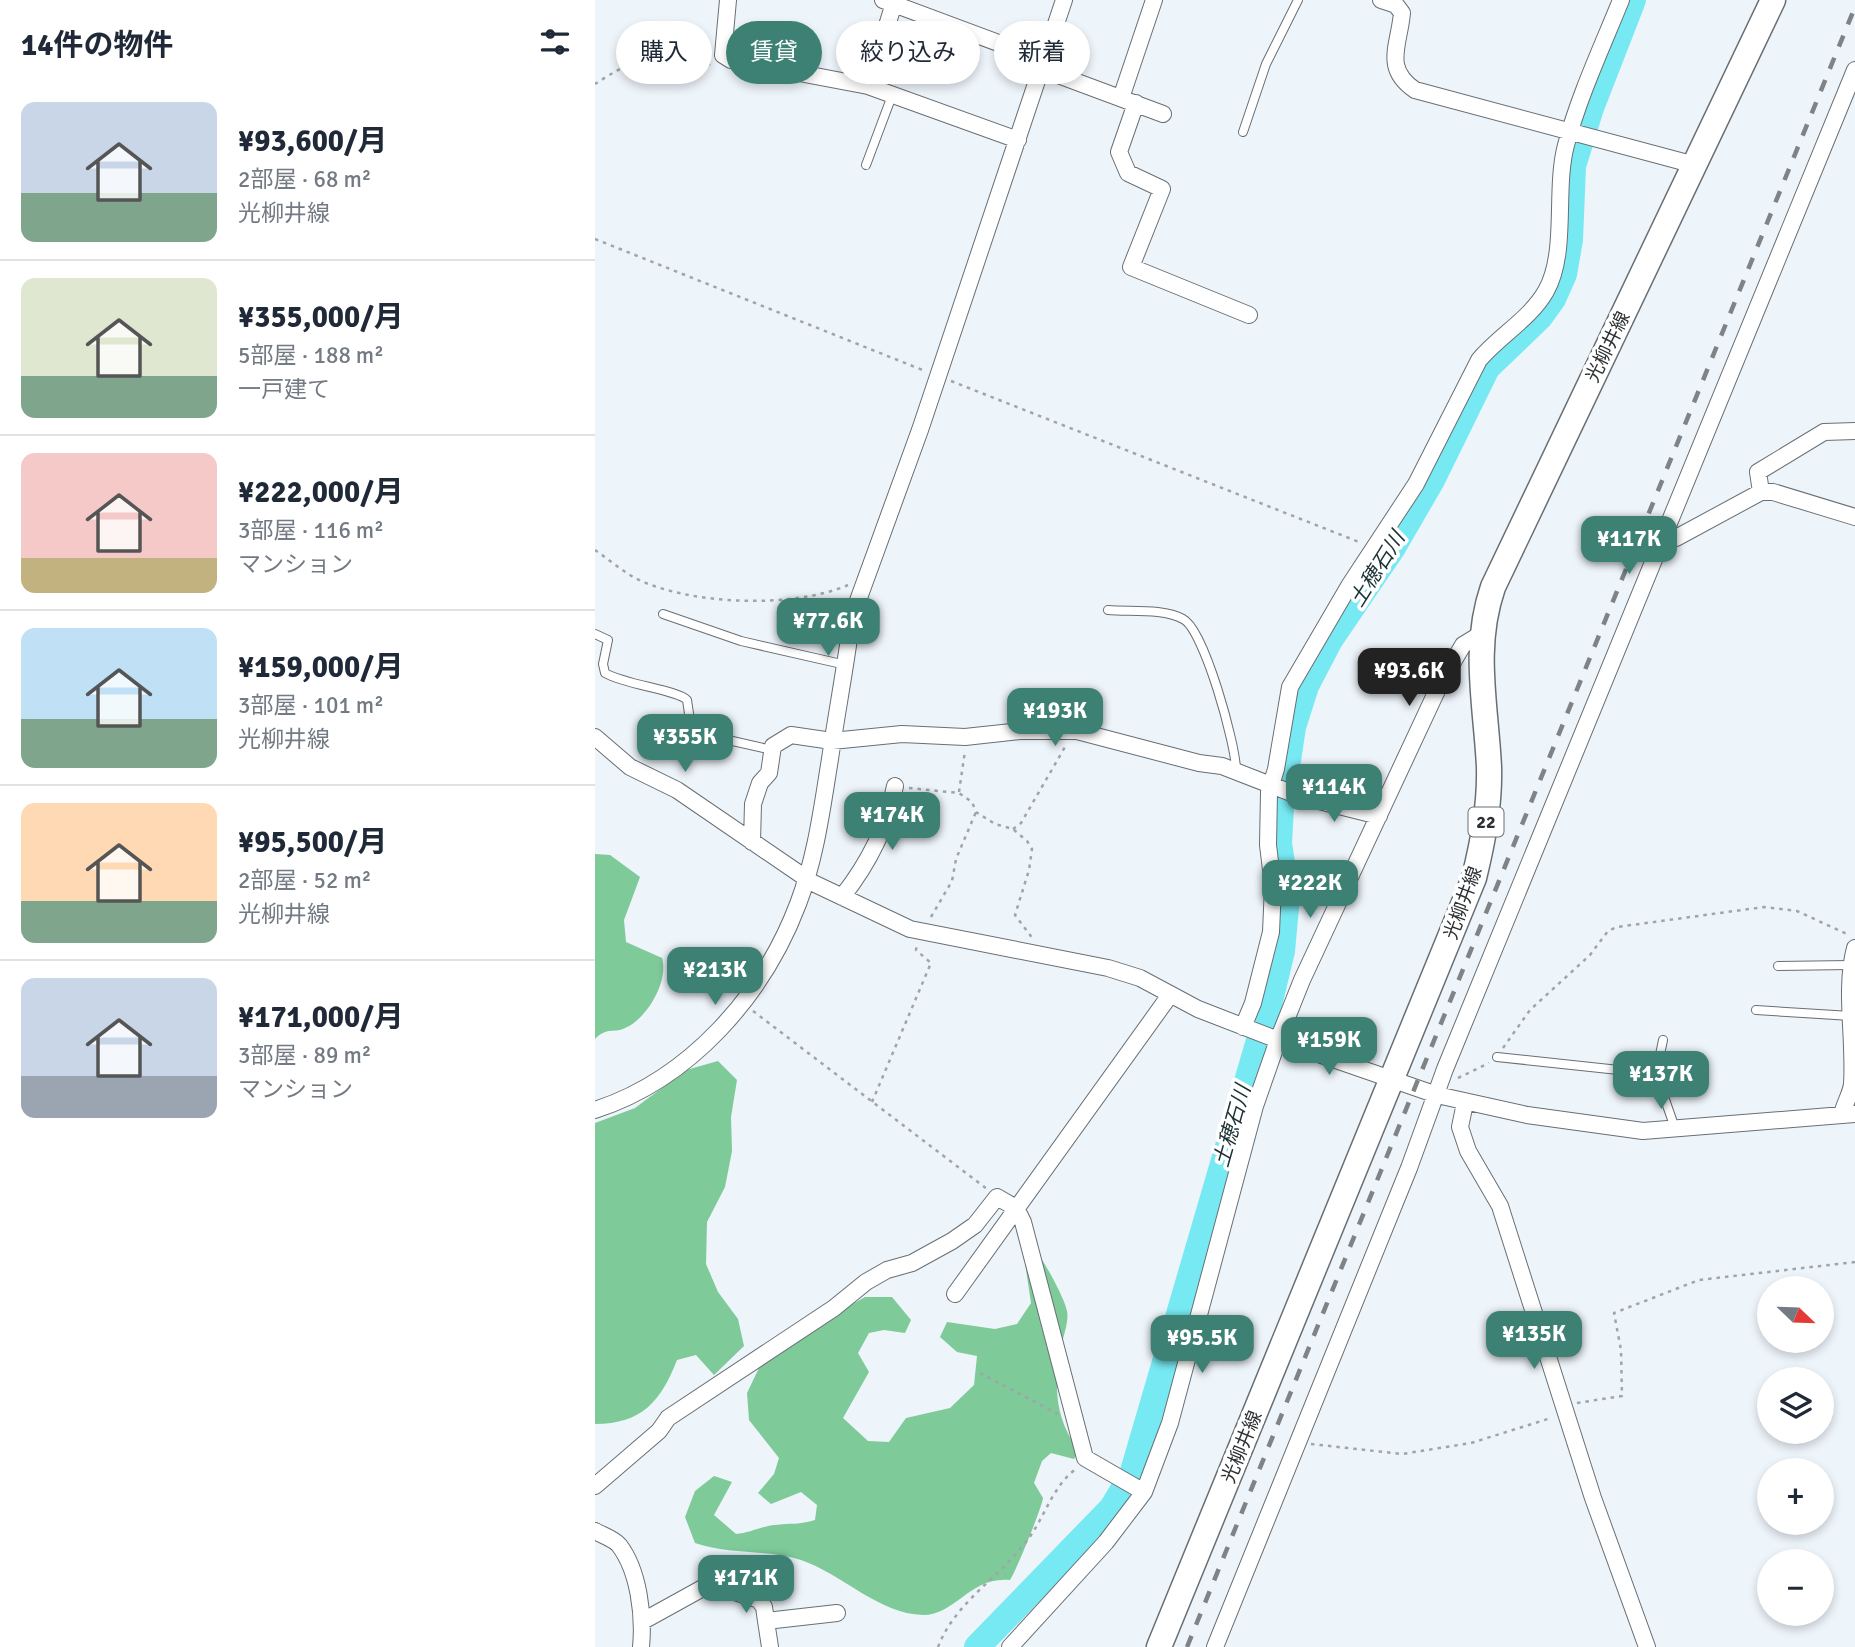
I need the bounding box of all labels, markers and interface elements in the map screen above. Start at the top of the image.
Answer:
chip: 購入 [616,21,712,84]
chip: 賃貸 [726,21,822,84]
chip: 絞り込み [836,21,980,84]
chip: 新着 [994,21,1090,84]
icon: filters [536,23,574,61]
text: 14件の物件 [21,27,173,64]
text: ¥93,600/月 [238,123,388,160]
icon: home [77,130,161,214]
text: 2部屋 · 68 m² [238,165,371,194]
text: 光柳井線 [238,199,330,228]
text: ¥355,000/月 [238,299,404,336]
icon: home [77,306,161,390]
street label: 光柳井線 [1581,308,1635,386]
text: 5部屋 · 188 m² [238,341,384,370]
text: 一戸建て [238,375,330,404]
text: ¥222,000/月 [238,474,404,511]
icon: home [77,481,161,565]
text: 3部屋 · 116 m² [238,516,384,545]
pin: ¥117K [1580,516,1678,576]
text: ¥117K [1597,524,1661,553]
water label: 土穂石川 [1344,525,1411,612]
text: マンション [238,550,353,579]
pin: ¥77.6K [771,598,885,658]
text: ¥77.6K [793,606,863,635]
pin: ¥93.6K [1352,648,1466,708]
text: ¥159,000/月 [238,649,404,686]
icon: home [77,656,161,740]
text: ¥93.6K [1374,656,1444,685]
pin: ¥193K [1006,688,1104,748]
text: 3部屋 · 101 m² [238,691,384,720]
text: ¥193K [1023,696,1087,725]
pin: ¥355K [636,714,734,774]
text: ¥355K [653,722,717,751]
text: 光柳井線 [238,725,330,754]
pin: ¥114K [1285,764,1383,824]
text: ¥114K [1302,772,1366,801]
pin: ¥174K [843,792,941,852]
text: ¥174K [860,800,924,829]
road number: 22 [1469,808,1503,836]
text: ¥95,500/月 [238,824,388,861]
icon: home [77,831,161,915]
pin: ¥222K [1261,860,1359,920]
street label: 光柳井線 [1439,863,1487,943]
text: 2部屋 · 52 m² [238,866,371,895]
text: ¥222K [1278,868,1342,897]
text: 光柳井線 [238,900,330,929]
pin: ¥213K [666,948,764,1007]
text: ¥213K [683,955,747,984]
text: ¥171,000/月 [238,999,404,1036]
icon: home [77,1006,161,1090]
pin: ¥159K [1280,1018,1378,1077]
text: ¥159K [1297,1025,1361,1054]
text: 3部屋 · 89 m² [238,1041,371,1070]
pin: ¥137K [1612,1052,1710,1111]
text: ¥137K [1629,1059,1693,1088]
text: マンション [238,1075,353,1104]
water label: 土穂石川 [1208,1080,1257,1170]
north arrow [1757,1276,1834,1353]
map controls [1757,1276,1834,1626]
pin: ¥135K [1485,1312,1583,1371]
pin: ¥95.5K [1145,1316,1259,1375]
text: ¥135K [1502,1319,1566,1348]
text: ¥95.5K [1167,1323,1237,1352]
button: layers [1757,1367,1834,1444]
street label: 光柳井線 [1217,1407,1267,1487]
button: + [1757,1458,1834,1535]
button: − [1757,1549,1834,1626]
pin: ¥171K [697,1556,795,1615]
text: ¥171K [714,1563,778,1592]

